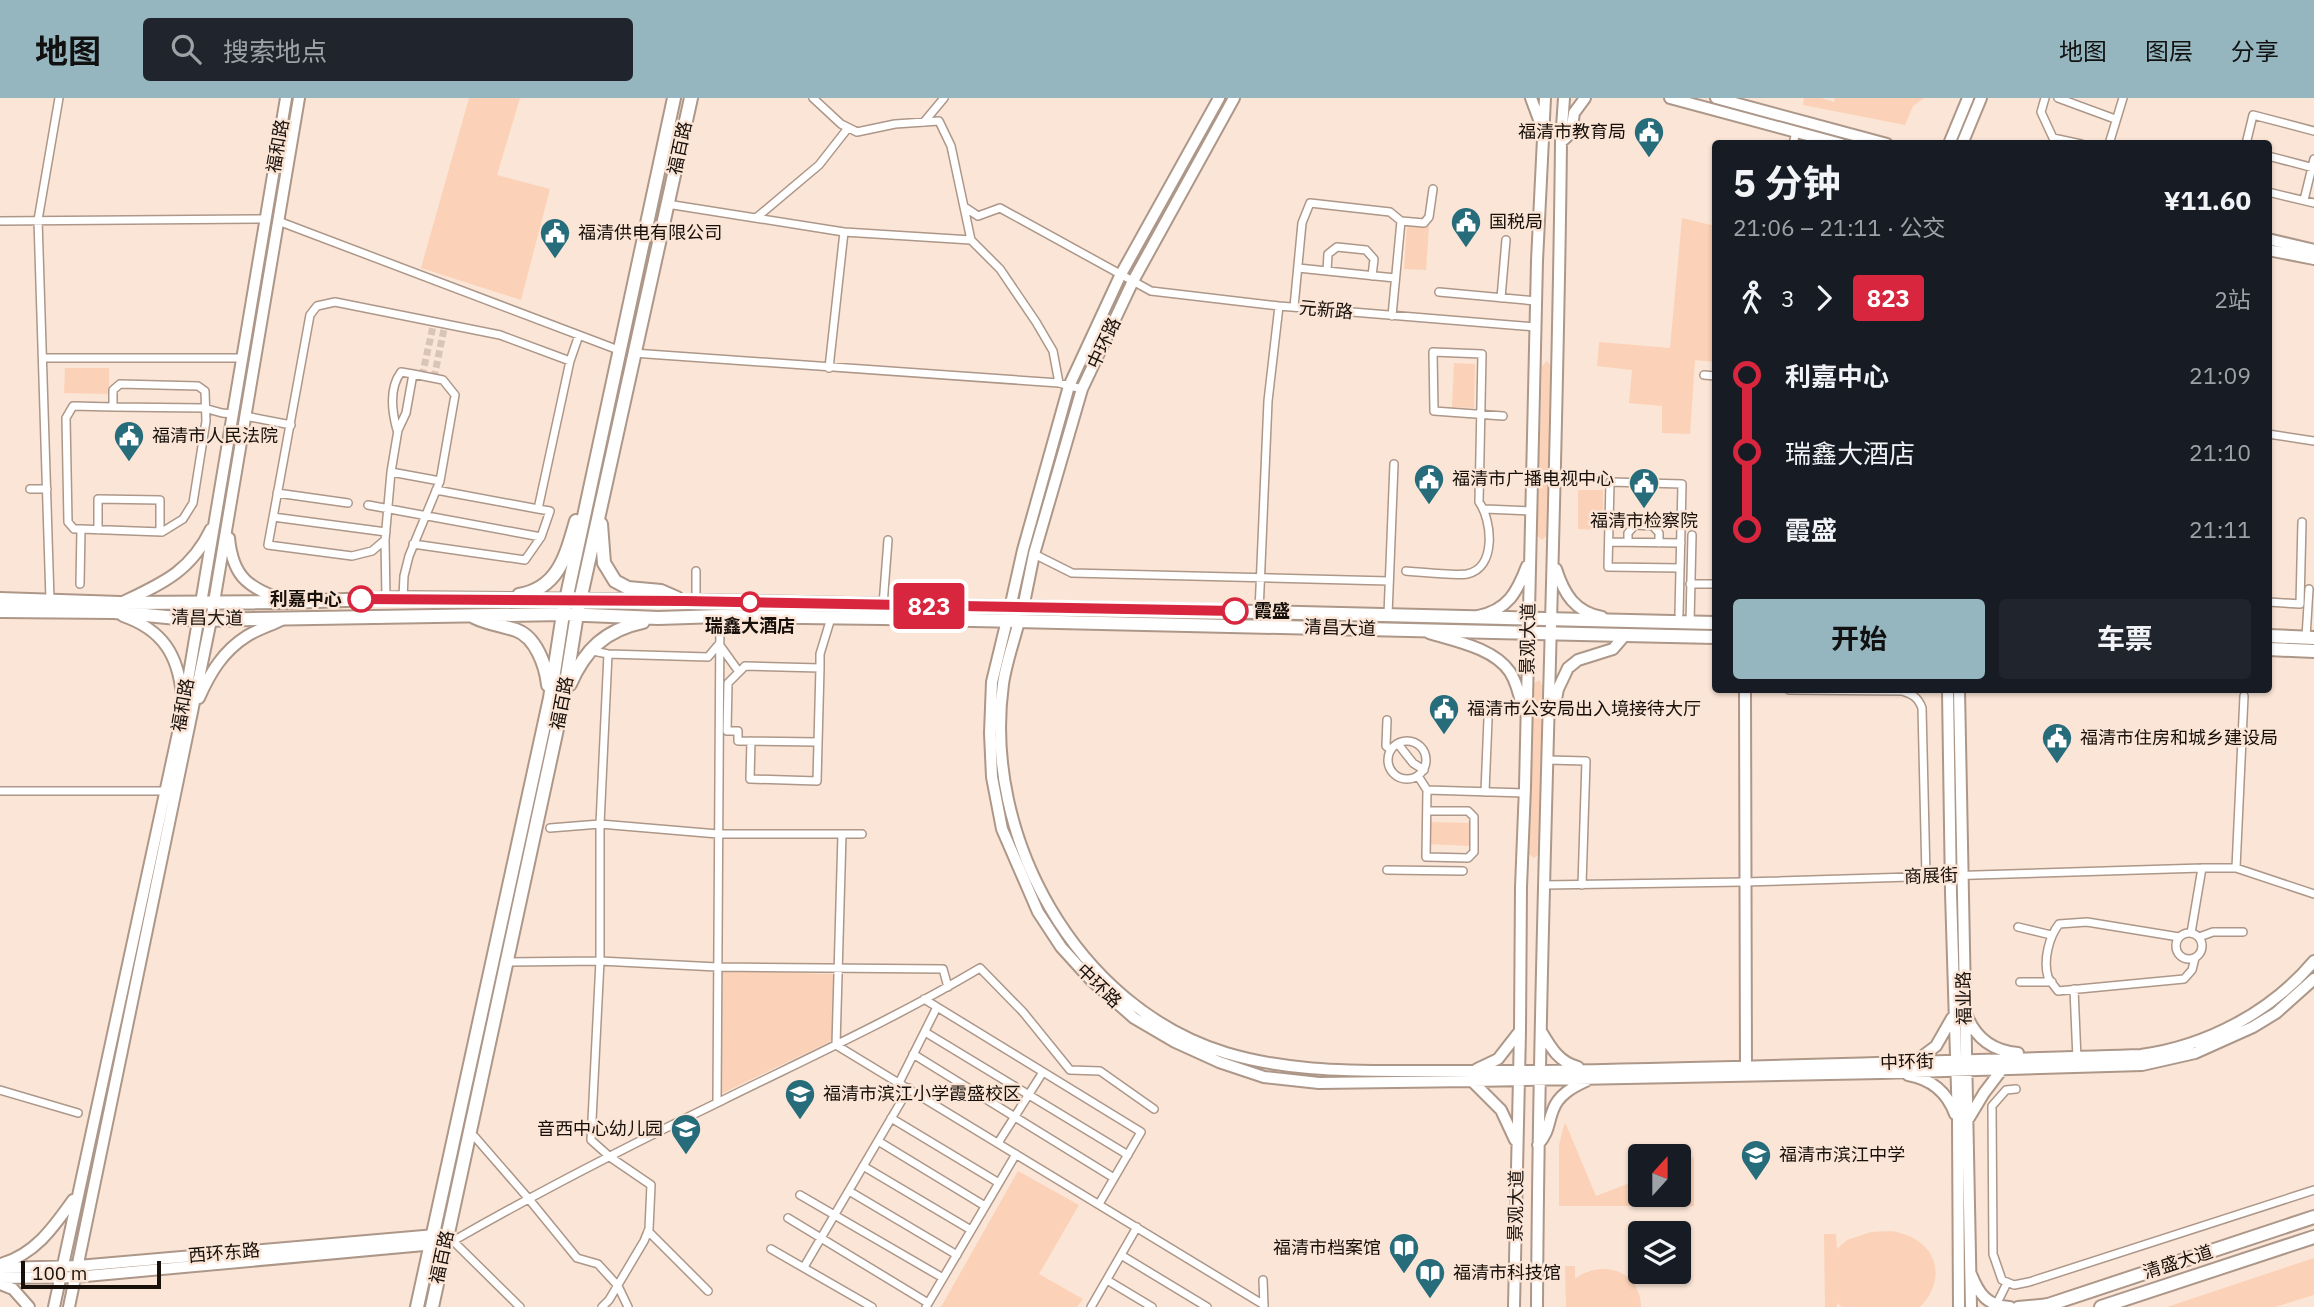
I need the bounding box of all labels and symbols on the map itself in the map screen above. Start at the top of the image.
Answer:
public building icon: 福清市教育局 [1632,115,1666,159]
street label: 福和路 [261,117,294,174]
street label: 福百路 [663,119,696,177]
place label: 福清市教育局 [1518,120,1626,143]
public building icon: 国税局 [1449,205,1483,249]
place label: 国税局 [1489,210,1543,233]
public building icon: 福清供电有限公司 [538,216,572,260]
place label: 福清供电有限公司 [578,221,722,244]
street label: 元新路 [1298,296,1354,323]
street label: 中环路 [1082,313,1125,372]
public building icon: 福清市人民法院 [112,419,146,463]
place label: 福清市人民法院 [152,424,278,447]
public building icon: 福清市广播电视中心 [1412,462,1446,506]
public building icon: 福清市检察院 [1627,466,1661,510]
place label: 福清市广播电视中心 [1452,467,1614,490]
place label: 福清市检察院 [1590,509,1698,532]
line badge: 823 [889,583,969,629]
marker: 利嘉中心 [348,586,374,612]
place label: 利嘉中心 [270,587,342,610]
marker: 瑞鑫大酒店 [740,592,760,612]
marker: 霞盛 [1222,598,1248,624]
place label: 霞盛 [1254,599,1290,622]
street label: 景观大道 [1515,603,1540,675]
street label: 清昌大道 [171,605,243,630]
place label: 瑞鑫大酒店 [705,614,795,637]
street label: 清昌大道 [1304,615,1376,640]
street label: 福百路 [545,674,578,732]
street label: 福和路 [166,676,199,733]
public building icon: 福清市公安局出入境接待大厅 [1427,692,1461,736]
place label: 福清市公安局出入境接待大厅 [1467,697,1701,720]
public building icon: 福清市住房和城乡建设局 [2040,721,2074,765]
place label: 福清市住房和城乡建设局 [2080,726,2278,749]
street label: 商展街 [1904,863,1958,888]
street label: 中环路 [1072,959,1127,1013]
street label: 福业路 [1952,971,1975,1025]
street label: 中环街 [1880,1049,1934,1074]
school or university icon: 福清市滨江小学霞盛校区 [783,1077,817,1121]
place label: 福清市滨江小学霞盛校区 [823,1082,1021,1105]
school or university icon: 音西中心幼儿园 [669,1112,703,1156]
place label: 音西中心幼儿园 [537,1117,663,1140]
school or university icon: 福清市滨江中学 [1739,1138,1773,1182]
place label: 福清市滨江中学 [1779,1143,1905,1166]
north arrow [1628,1144,1690,1208]
street label: 景观大道 [1503,1170,1528,1242]
street label: 福百路 [425,1228,458,1286]
library icon: 福清市档案馆 [1387,1231,1421,1275]
place label: 福清市档案馆 [1273,1236,1381,1259]
street label: 西环东路 [187,1238,261,1267]
street label: 清盛大道 [2140,1239,2216,1284]
library icon: 福清市科技馆 [1413,1256,1447,1300]
scale bar [21,1258,161,1290]
place label: 福清市科技馆 [1453,1261,1561,1284]

